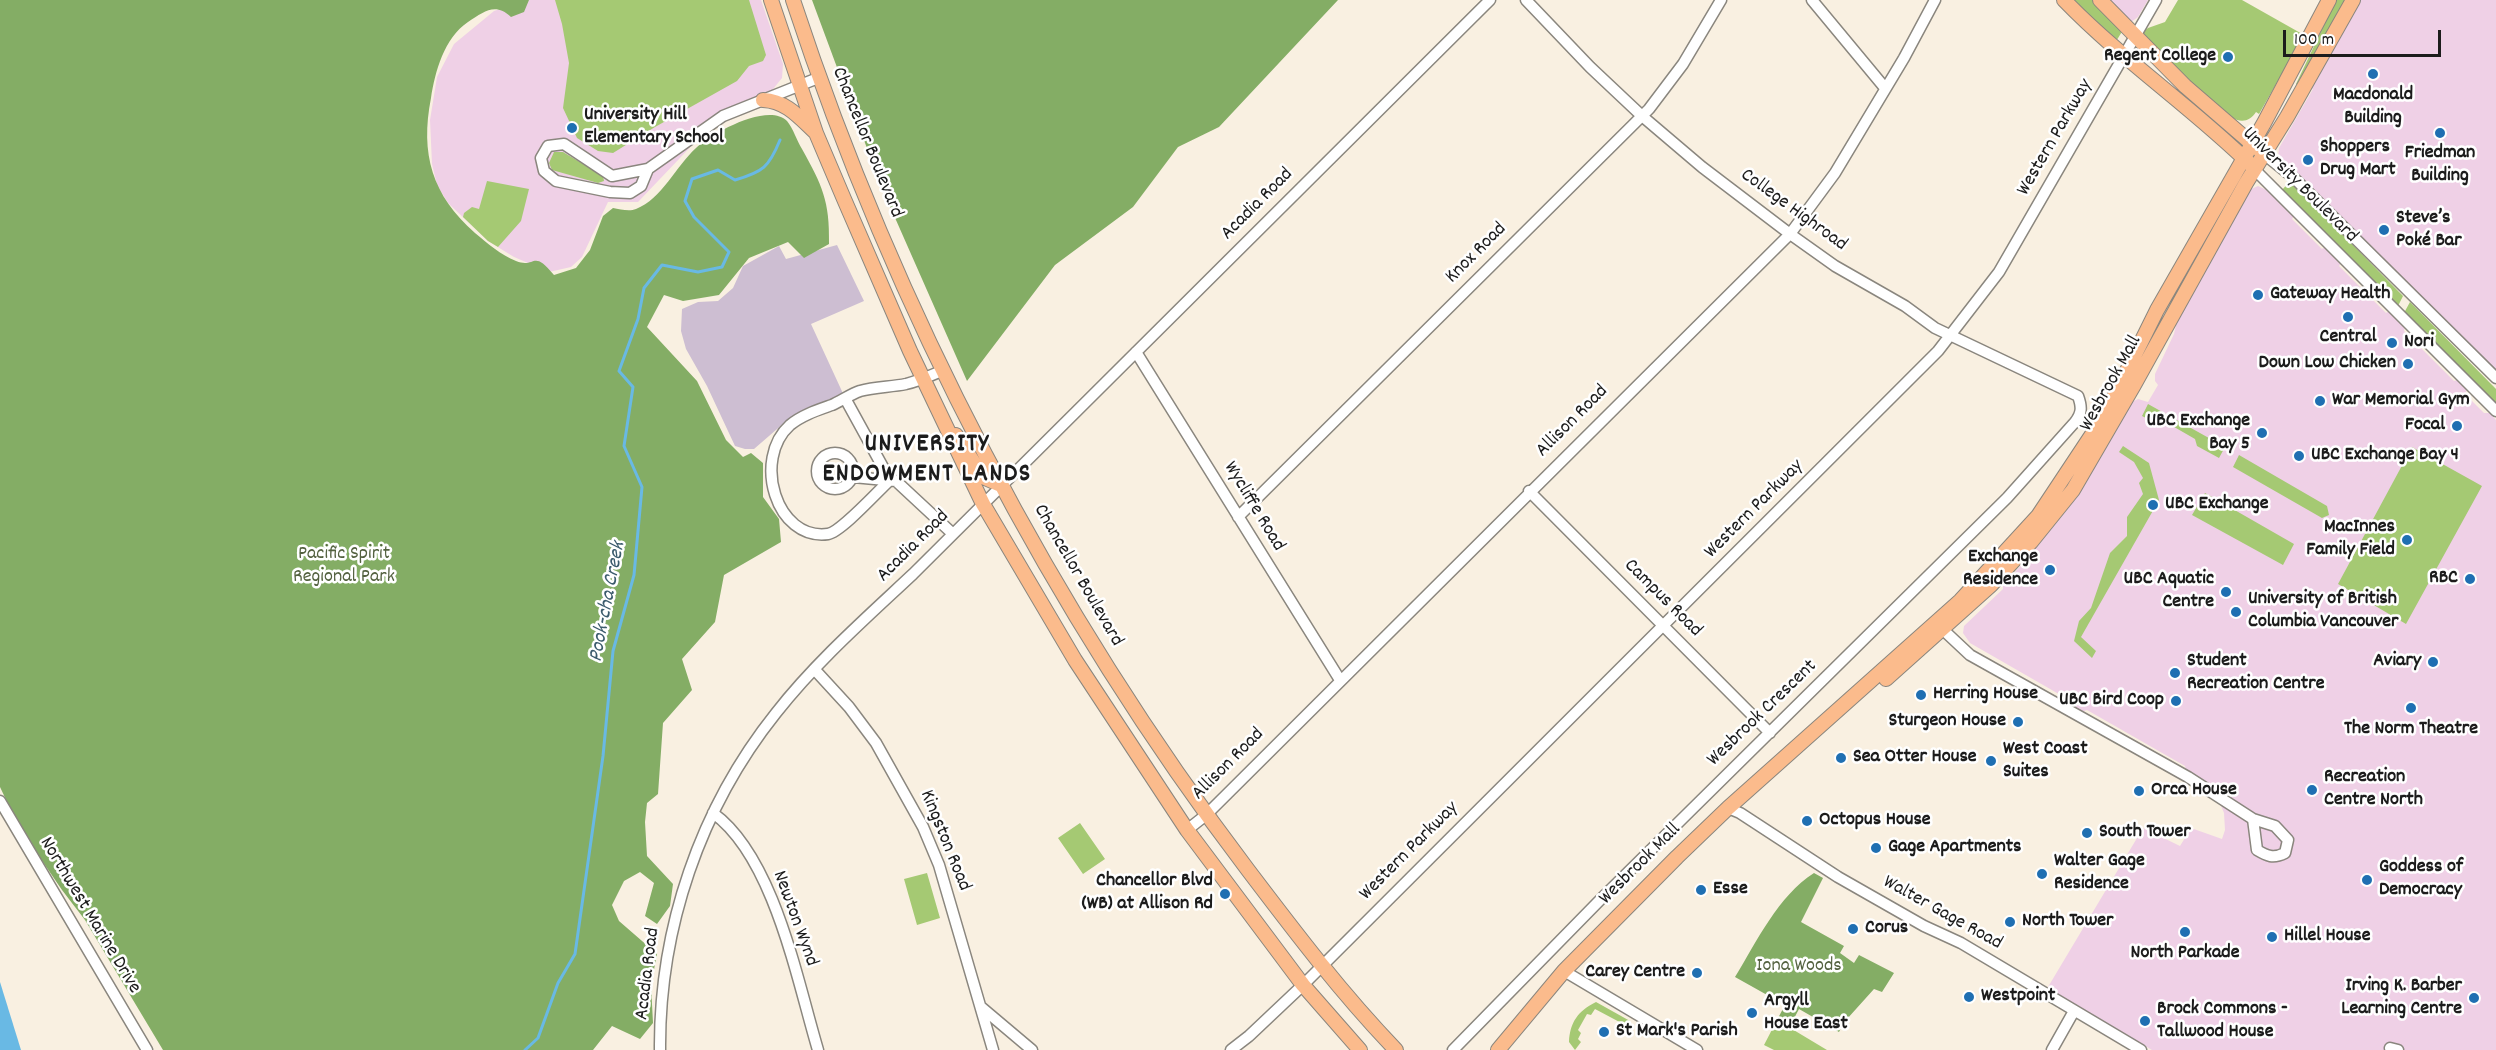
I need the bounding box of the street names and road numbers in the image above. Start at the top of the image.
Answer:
street label: Chancellor Boulevard [825,64,907,222]
street label: Western Parkway [2013,75,2099,201]
street label: University Boulevard [2236,123,2362,249]
street label: Acadia Road [1217,164,1299,246]
street label: College Highroad [1735,164,1851,258]
street label: Knox Road [1441,218,1513,290]
street label: Wesbrook Mall [2076,332,2148,436]
street label: Allison Road [1532,381,1614,463]
street label: Western Parkway [1700,455,1810,565]
street label: Wycliffe Road [1217,458,1289,556]
street label: Chancellor Boulevard [1027,501,1127,651]
street label: Acadia Road [873,506,955,588]
street label: Campus Road [1618,555,1706,643]
street label: Wesbrook Crescent [1703,656,1823,772]
street label: Allison Road [1188,724,1270,806]
street label: Kingston Road [913,787,975,895]
street label: Western Parkway [1355,797,1465,907]
street label: Wesbrook Mall [1595,819,1687,911]
street label: Northwest Marine Drive [33,833,145,999]
street label: Newton Wynd [766,868,822,970]
street label: Walter Gage Road [1878,871,2006,957]
street label: Acadia Road [631,927,667,1021]

